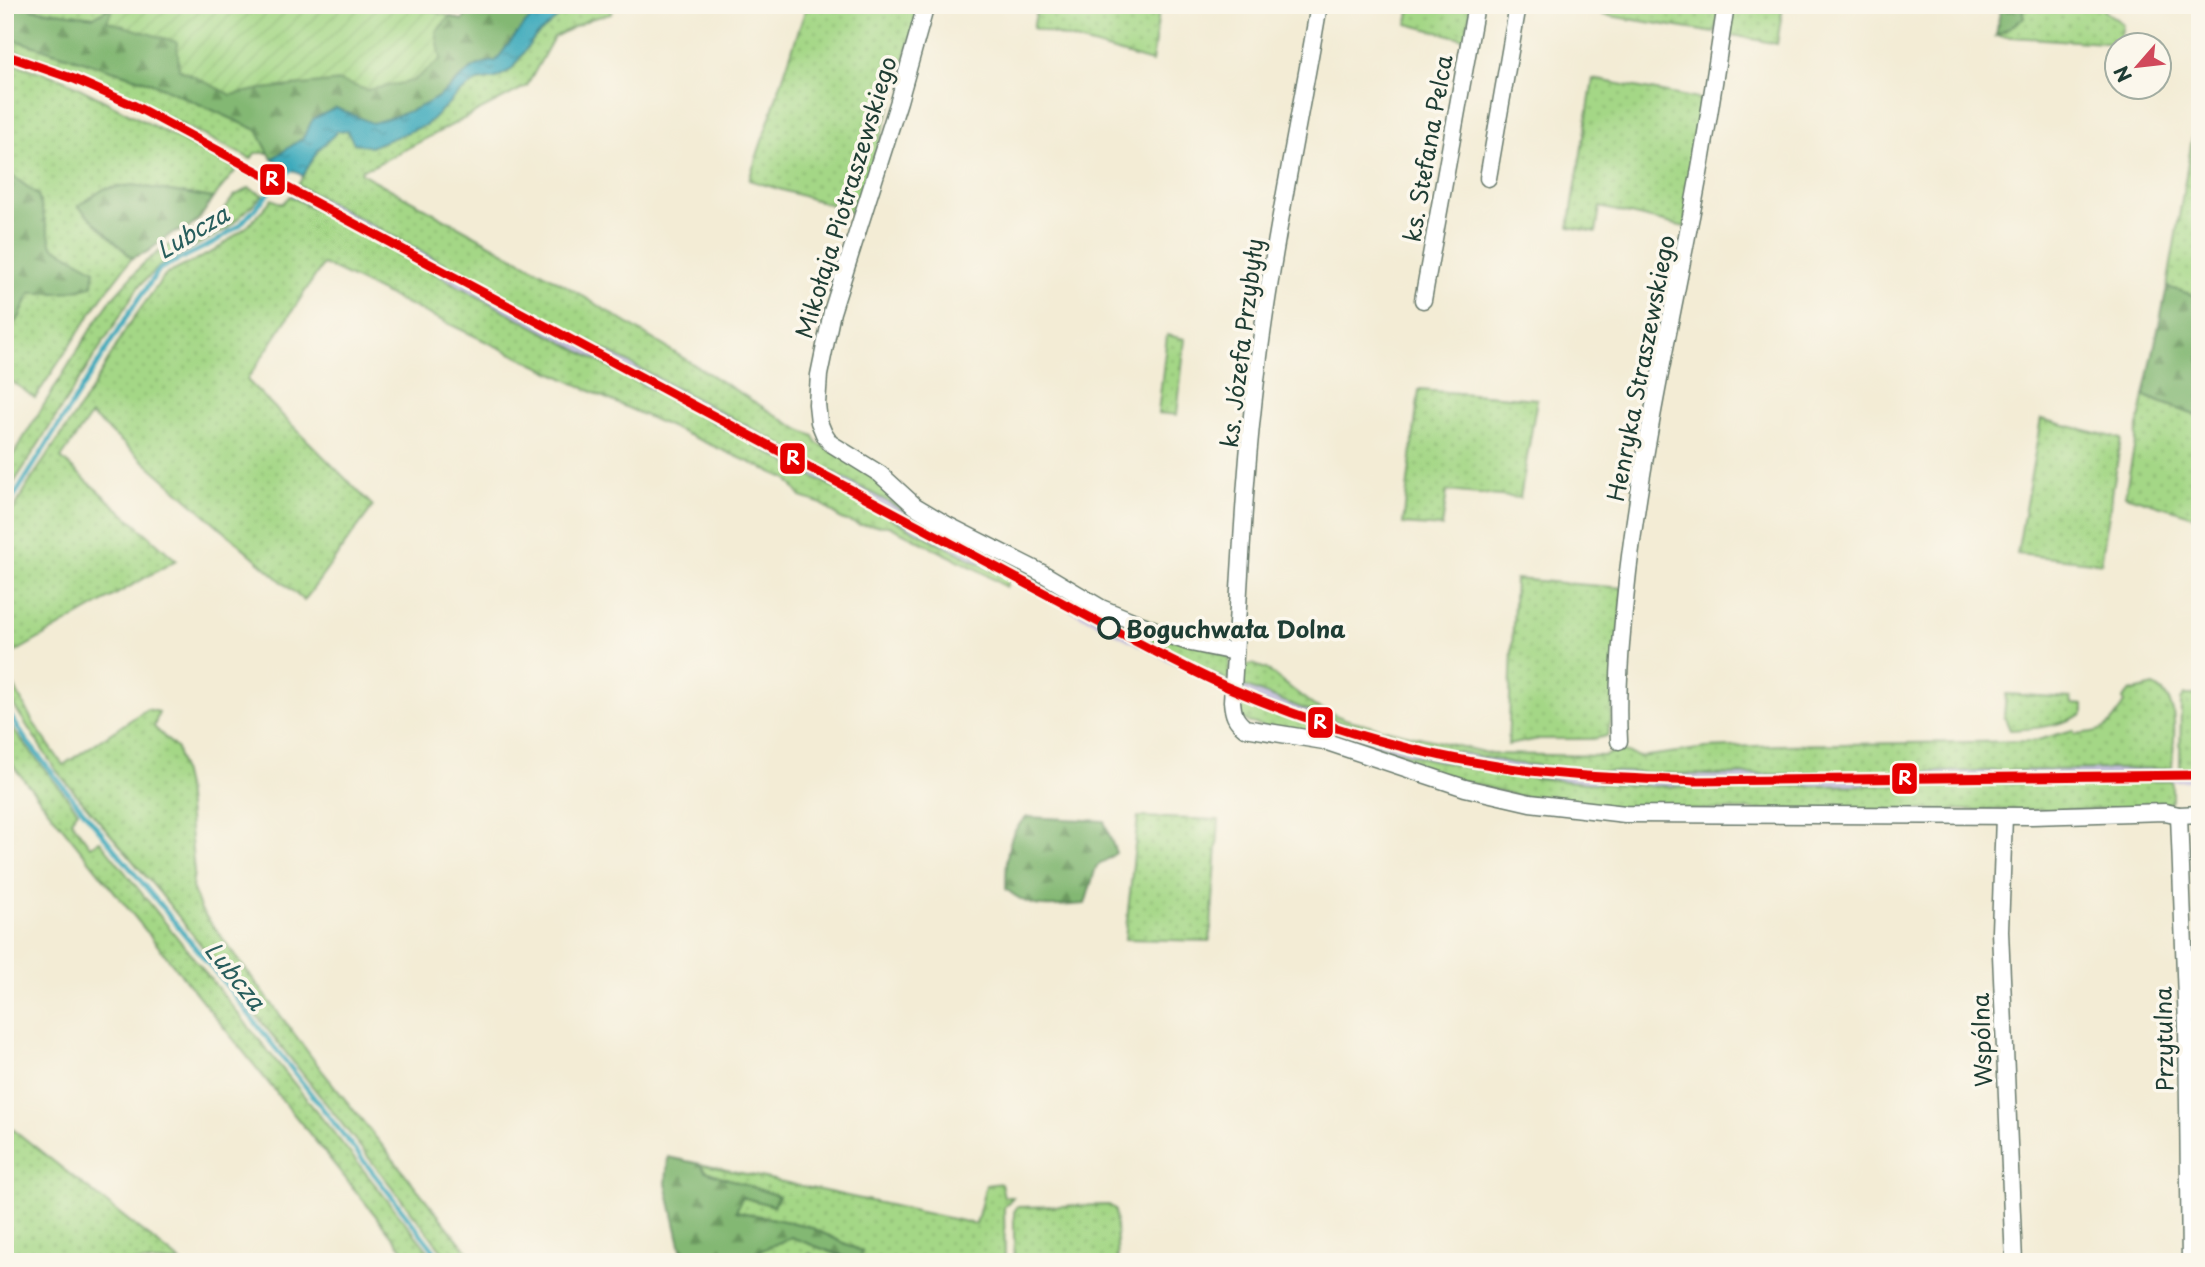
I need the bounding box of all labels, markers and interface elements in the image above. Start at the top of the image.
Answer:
north arrow [2104,32,2174,102]
street label: ks. Stefana Pelca [1393,51,1461,244]
street label: Mikołaja Piotraszewskiego [785,52,905,342]
text: N [2106,61,2138,88]
line badge: R [259,163,286,196]
text: R [265,164,279,192]
water label: Lubcza [149,195,236,267]
street label: Henryka Straszewskiego [1597,232,1683,504]
street label: ks. Józefa Przybyły [1211,236,1271,450]
line badge: R [779,442,806,475]
text: R [786,443,800,471]
place label: Boguchwała Dolna [1126,611,1346,646]
marker: Boguchwała Dolna [1098,617,1120,639]
line badge: R [1307,706,1334,739]
text: R [1313,707,1327,735]
line badge: R [1891,762,1918,795]
text: R [1898,763,1912,791]
water label: Lubcza [197,933,276,1018]
street label: Przytulna [2145,986,2181,1092]
street label: Wspólna [1962,992,2000,1088]

